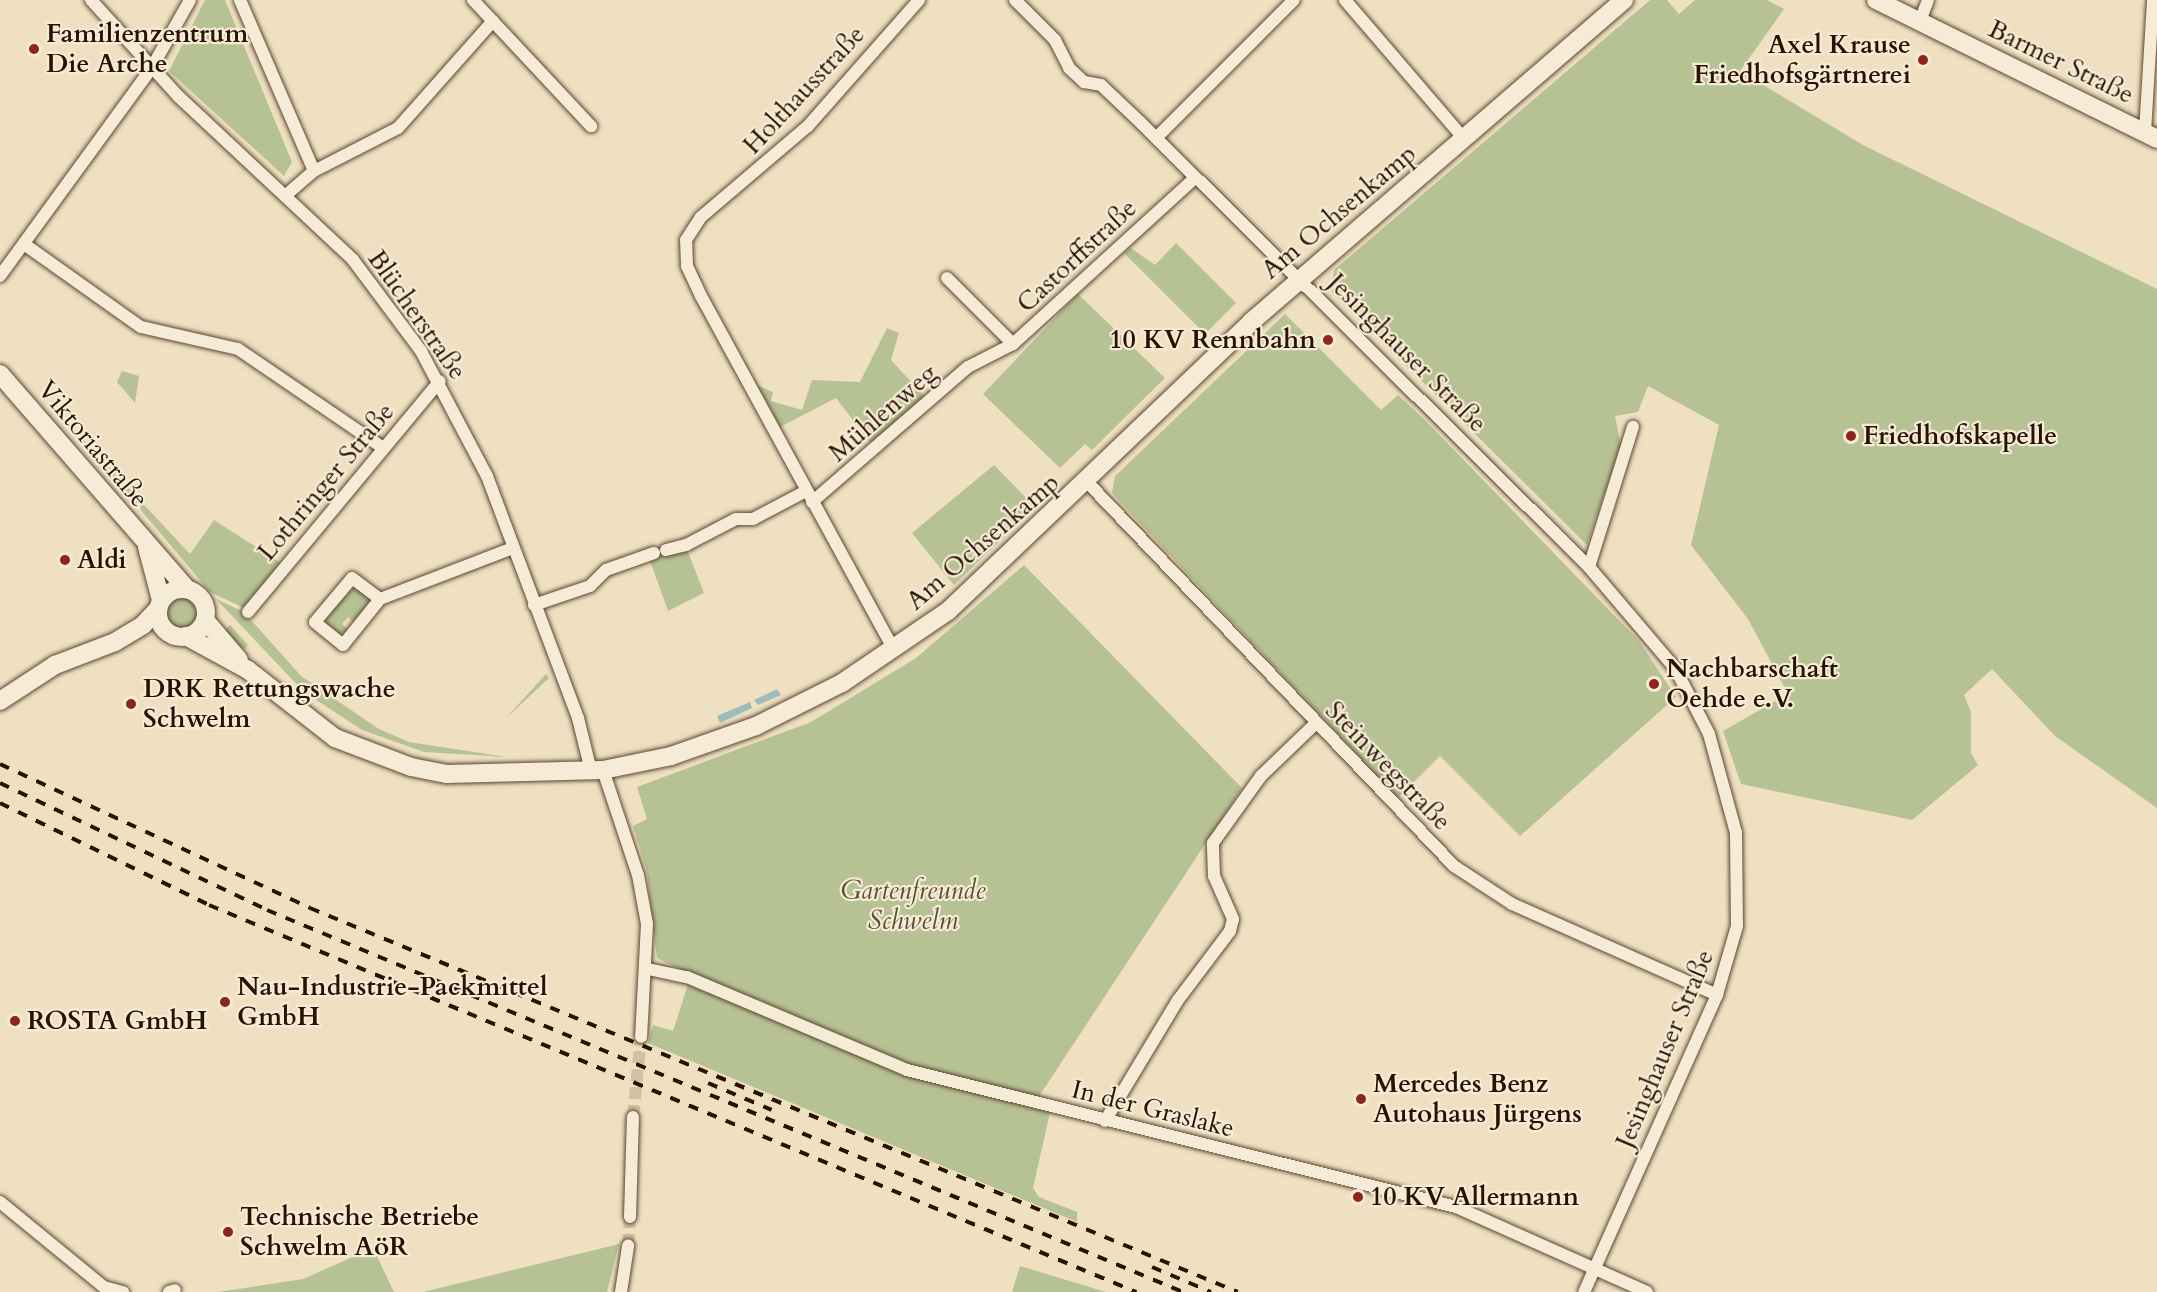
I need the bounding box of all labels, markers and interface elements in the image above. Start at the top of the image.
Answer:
street label: Barmer Straße [1983,13,2139,111]
place label: Familienzentrum Die Arche [46,18,248,80]
street label: Holthausstraße [737,19,871,161]
place label: Axel Krause Friedhofsgärtnerei [1693,29,1911,90]
marker: Familienzentrum Die Arche [27,42,41,56]
marker: Axel Krause Friedhofsgärtnerei [1916,53,1930,67]
street label: Am Ochsenkamp [1255,138,1423,286]
street label: Castorffstraße [1011,193,1143,319]
street label: Blücherstraße [361,244,473,386]
street label: Jesinghauser Straße [1321,267,1493,439]
place label: 10 KV Rennbahn [1109,324,1316,356]
marker: 10 KV Rennbahn [1321,333,1335,347]
street label: Mühlenweg [822,357,944,469]
street label: Viktoriastraße [31,374,155,514]
street label: Lothringer Straße [251,397,401,567]
place label: Friedhofskapelle [1863,420,2057,452]
marker: Friedhofskapelle [1844,429,1858,443]
street label: Am Ochsenkamp [900,467,1066,617]
place label: Aldi [77,544,126,576]
marker: Aldi [58,553,72,567]
place label: Nachbarschaft Oehde e.V. [1666,653,1838,714]
place label: DRK Rettungswache Schwelm [143,673,396,734]
marker: Nachbarschaft Oehde e.V. [1647,677,1661,691]
street label: Steinwegstraße [1319,695,1457,837]
marker: DRK Rettungswache Schwelm [124,697,138,711]
park label: Gartenfreunde Schwelm [840,875,986,936]
street label: Jesinghauser Straße [1609,945,1721,1153]
place label: Nau-Industrie-Packmittel GmbH [237,971,547,1032]
marker: Nau-Industrie-Packmittel GmbH [218,995,232,1009]
place label: ROSTA GmbH [27,1005,207,1037]
marker: ROSTA GmbH [8,1014,22,1028]
place label: Mercedes Benz Autohaus Jürgens [1373,1068,1582,1130]
street label: In der Graslake [1069,1074,1237,1144]
marker: Mercedes Benz Autohaus Jürgens [1354,1092,1368,1106]
place label: 10 KV Allermann [1370,1181,1579,1213]
marker: 10 KV Allermann [1351,1190,1365,1204]
place label: Technische Betriebe Schwelm AöR [240,1201,479,1262]
marker: Technische Betriebe Schwelm AöR [221,1225,235,1239]

